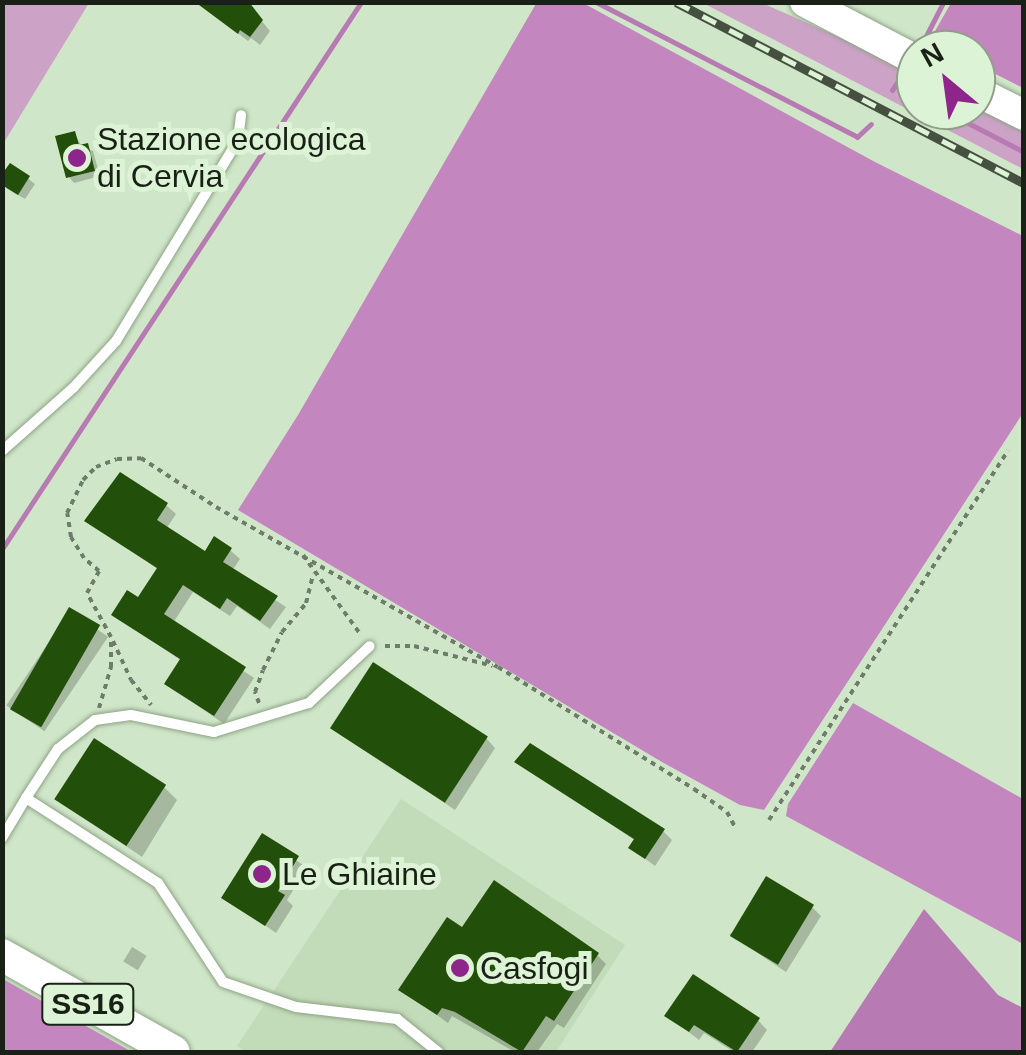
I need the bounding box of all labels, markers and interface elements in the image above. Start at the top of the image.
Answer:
north arrow [896,30,996,130]
text: N [916,37,949,74]
place label: Stazione ecologica di Cervia [97,121,366,196]
marker: Stazione ecologica di Cervia [66,147,88,169]
place label: Le Ghiaine [282,855,437,893]
marker: Le Ghiaine [251,863,273,885]
place label: Casfogi [480,949,588,987]
marker: Casfogi [449,957,471,979]
road number: SS16 [41,979,136,1029]

